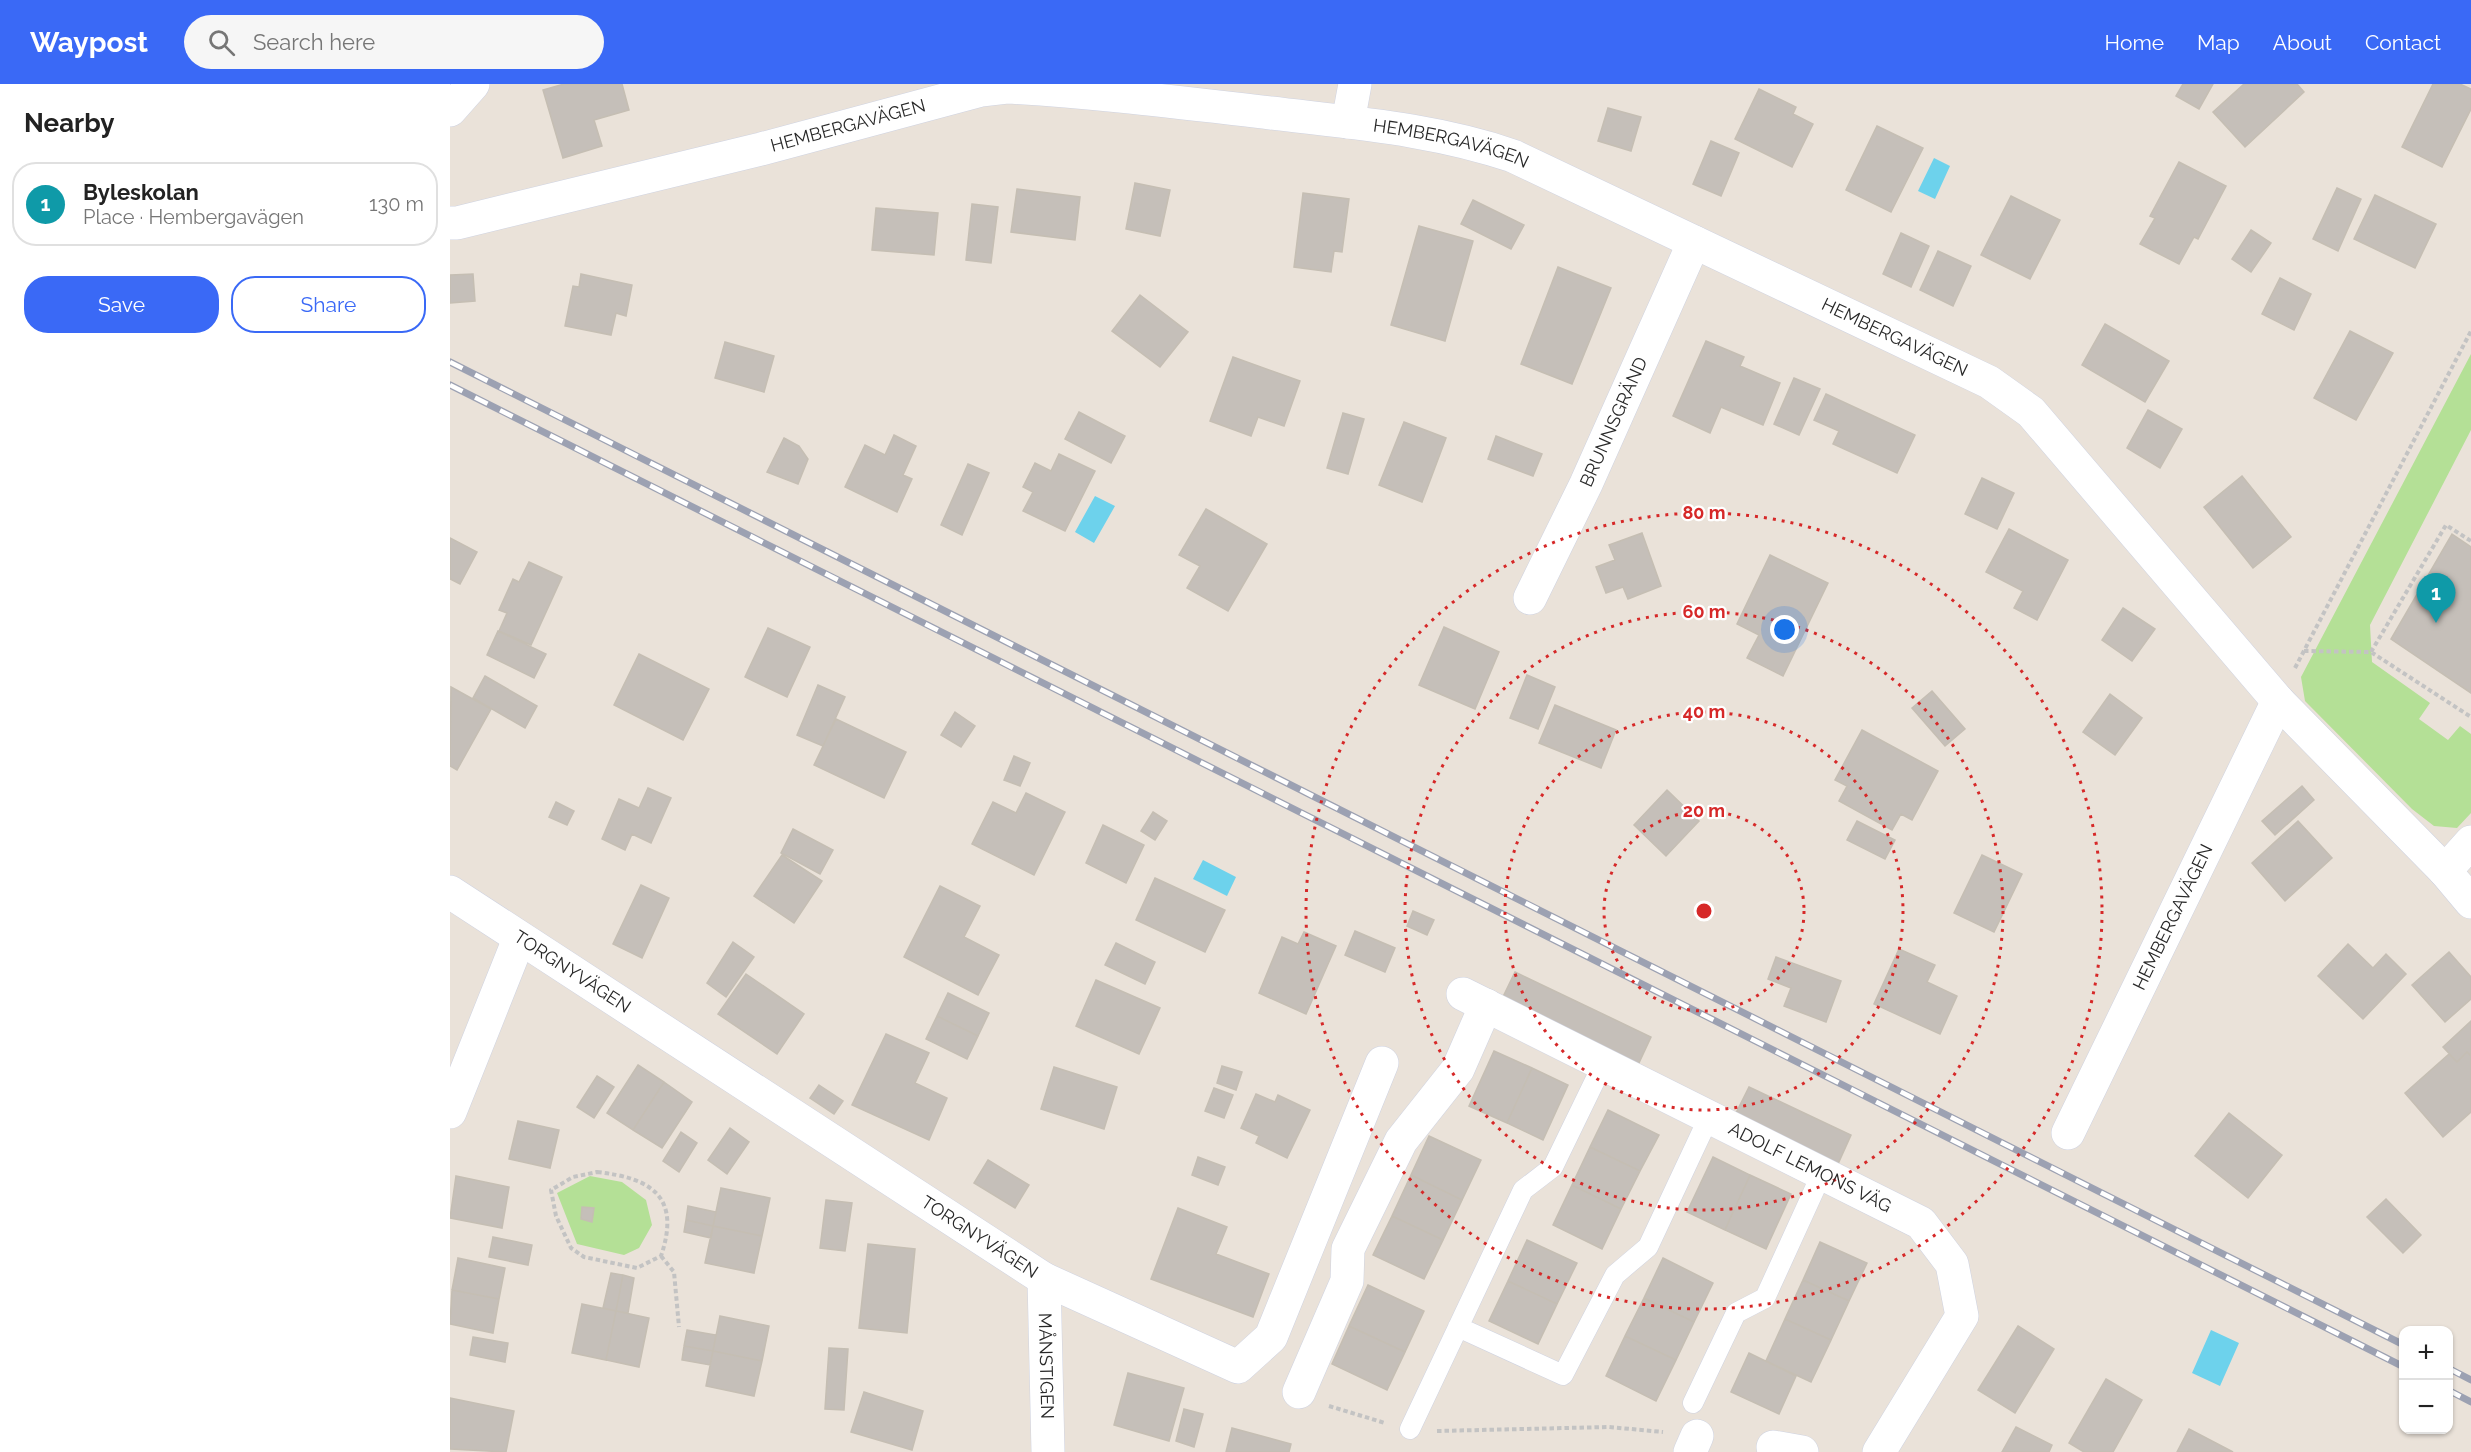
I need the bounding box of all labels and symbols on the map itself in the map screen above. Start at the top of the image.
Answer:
street label: HEMBERGAVÄGEN [768,94,928,156]
street label: HEMBERGAVÄGEN [1372,114,1532,172]
street label: HEMBERGAVÄGEN [1818,293,1971,380]
street label: BRUNNSGRÄND [1575,354,1651,490]
text: 80 m [1682,502,1726,523]
pin: 1 [2416,574,2456,623]
text: 60 m [1682,601,1726,622]
your location [1770,615,1799,644]
text: 40 m [1683,701,1725,722]
text: 20 m [1683,800,1725,821]
street label: HEMBERGAVÄGEN [2128,841,2217,993]
centre of rings [1694,901,1714,921]
street label: TORGNYVÄGEN [510,926,635,1017]
street label: ADOLF LEMONS VÄG [1725,1118,1895,1217]
street label: TORGNYVÄGEN [918,1191,1042,1282]
street label: MÅNSTIGEN [1035,1313,1058,1419]

